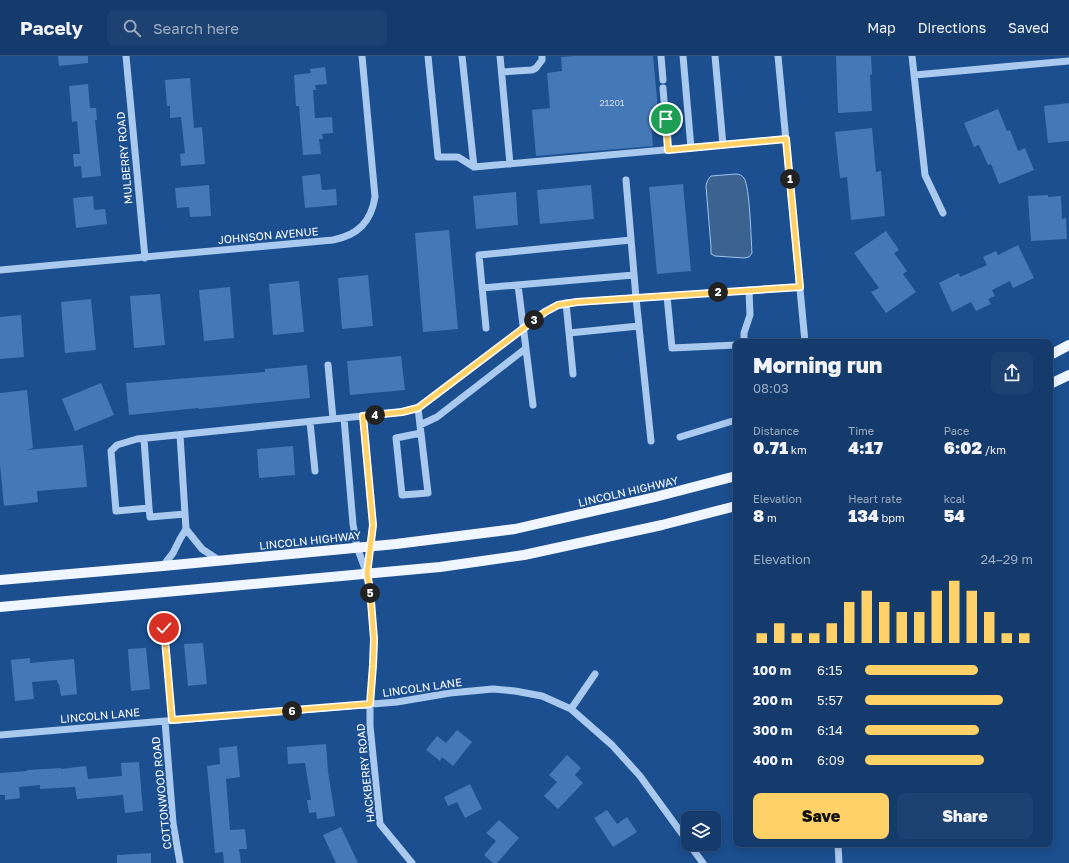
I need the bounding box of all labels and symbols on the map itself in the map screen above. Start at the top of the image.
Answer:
house number: 21201 [600,97,625,108]
pin [649,102,683,136]
street label: MULBERRY ROAD [113,111,135,205]
pin: 1 [780,169,800,189]
street label: JOHNSON AVENUE [217,224,319,246]
pin: 2 [708,282,728,302]
pin: 3 [524,310,544,330]
pin: 4 [365,405,385,425]
street label: LINCOLN HIGHWAY [577,473,679,509]
street label: LINCOLN HIGHWAY [258,528,362,552]
pin: 5 [360,583,380,603]
pin [147,611,181,645]
street label: LINCOLN LANE [381,675,463,699]
pin: 6 [282,701,302,721]
street label: LINCOLN LANE [60,705,141,725]
street label: HACKBERRY ROAD [353,723,377,823]
street label: COTTONWOOD ROAD [149,736,173,850]

